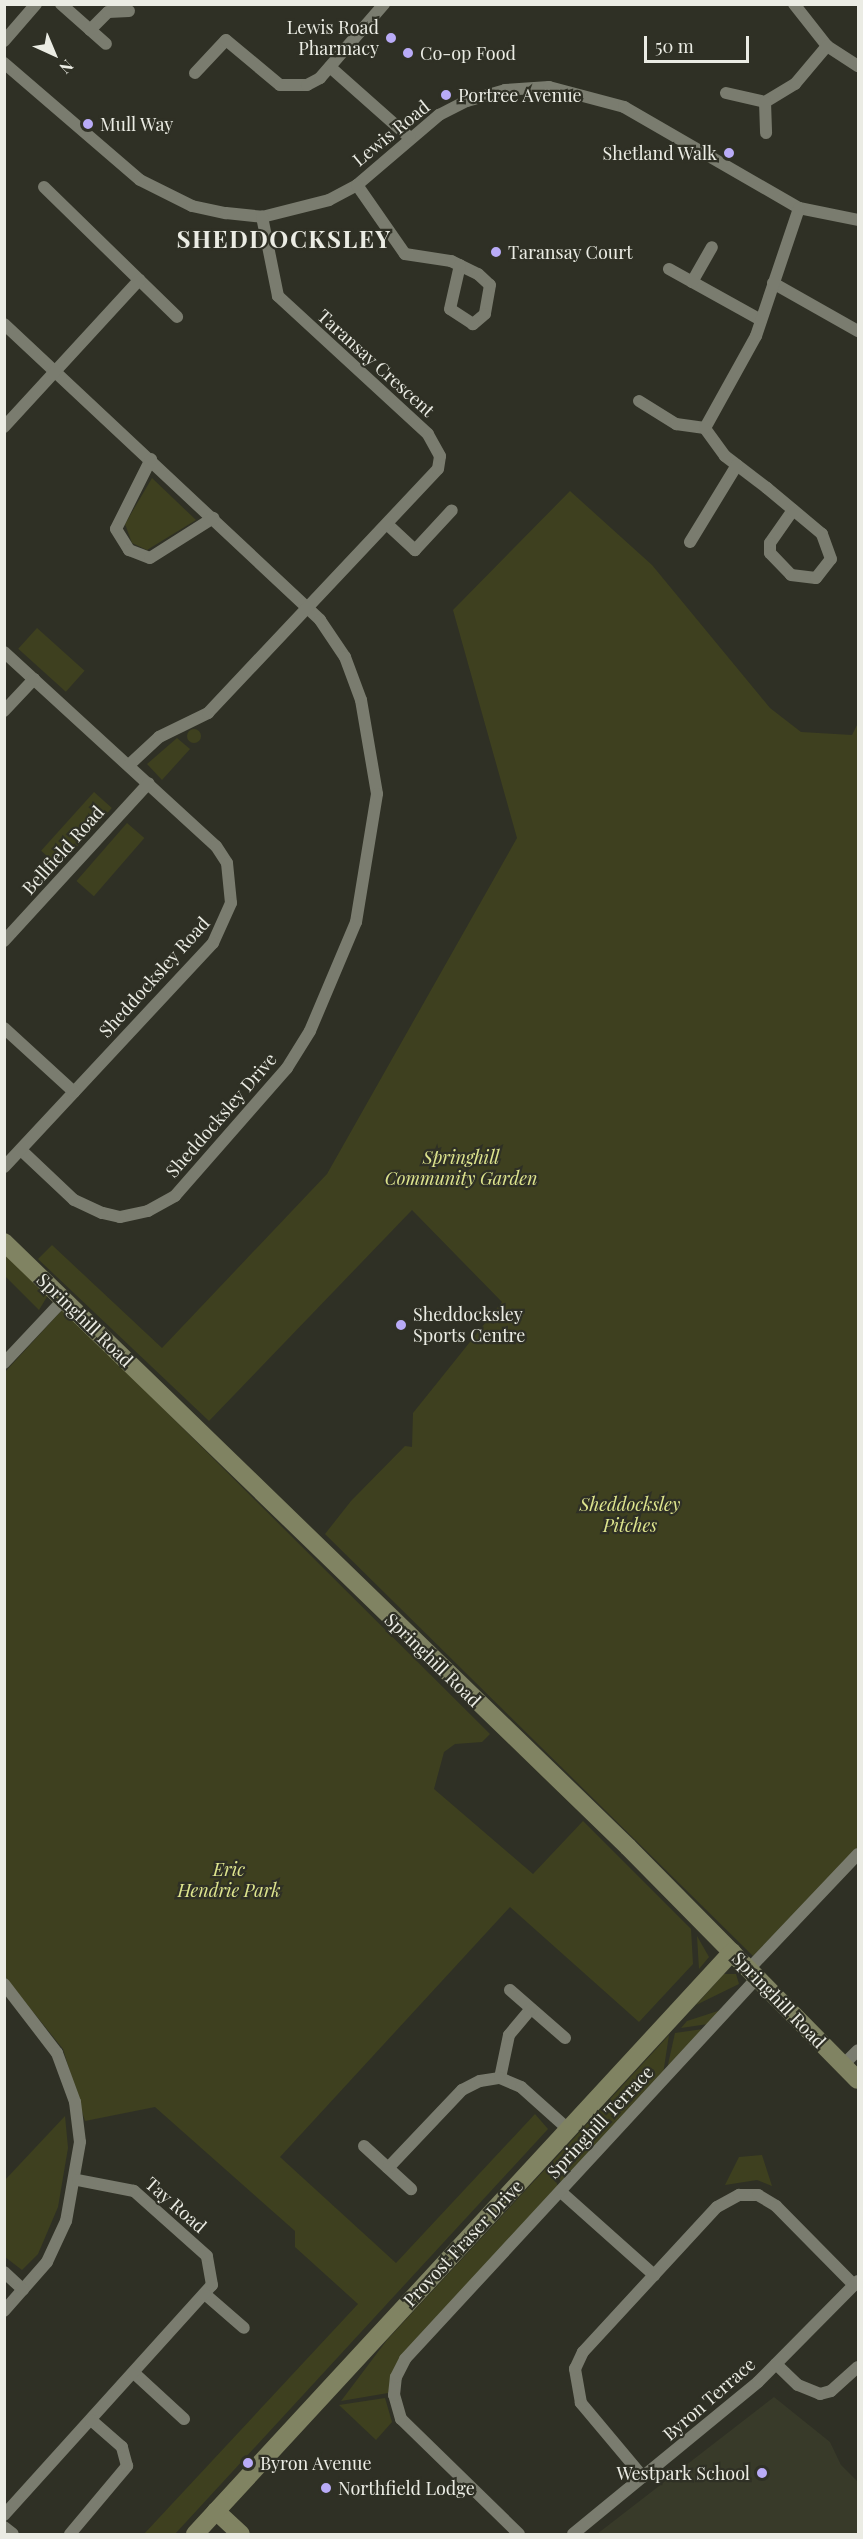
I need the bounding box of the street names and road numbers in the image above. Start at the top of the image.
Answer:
street label: Lewis Road [348,96,434,170]
street label: Taransay Crescent [313,305,439,421]
street label: Bellfield Road [18,801,108,899]
street label: Sheddocksley Road [94,912,214,1042]
street label: Sheddocksley Drive [161,1048,281,1182]
street label: Springhill Road [32,1269,138,1371]
street label: Springhill Road [380,1609,486,1711]
street label: Springhill Road [728,1947,830,2053]
street label: Springhill Terrace [542,2061,658,2183]
street label: Tay Road [141,2172,211,2238]
street label: Provost Fraser Drive [398,2175,528,2311]
street label: Byron Terrace [658,2353,760,2445]

